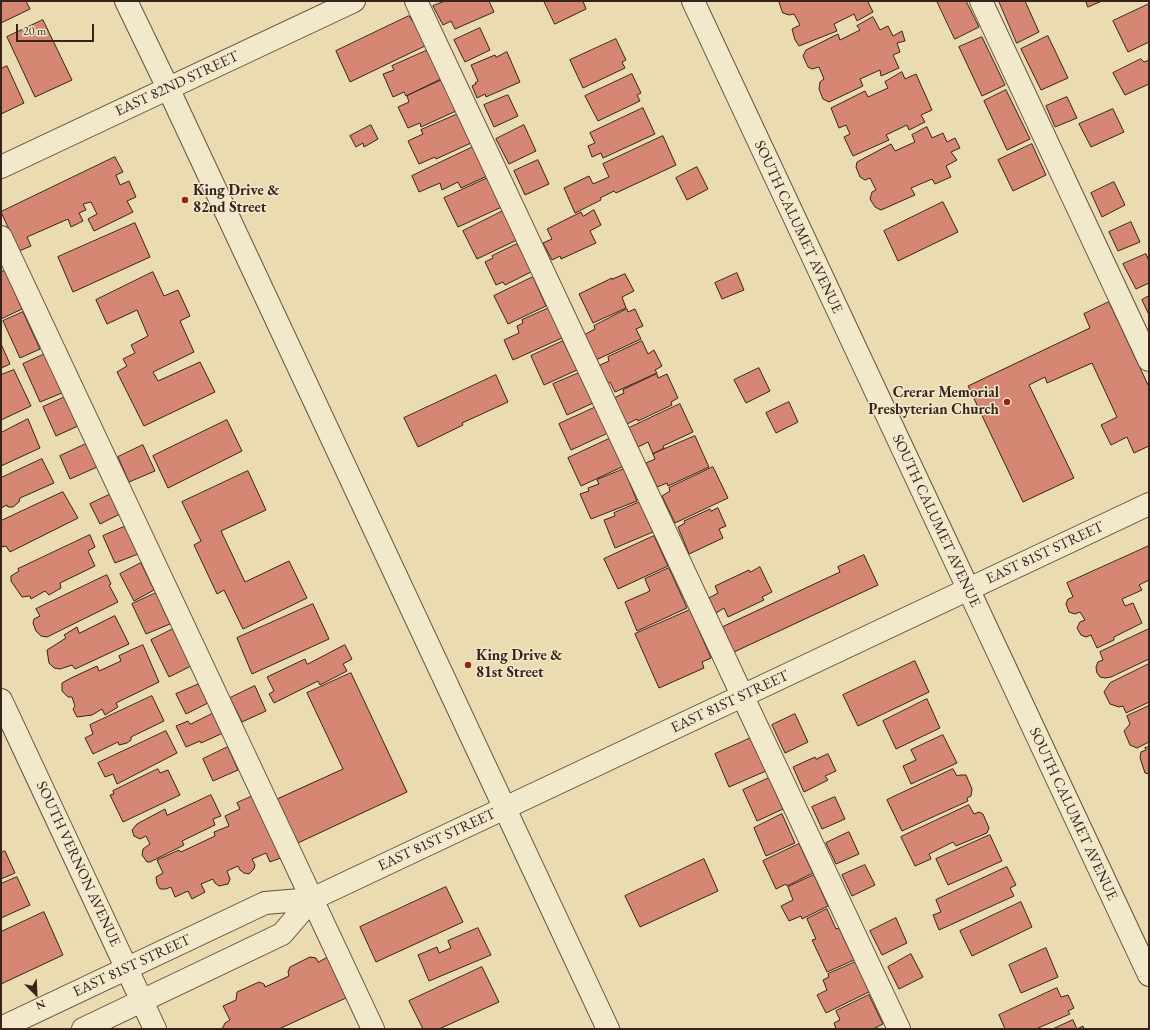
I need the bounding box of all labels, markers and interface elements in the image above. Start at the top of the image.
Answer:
scale bar [18,16,96,42]
text: 20 m [23,23,46,39]
street label: EAST 82ND STREET [112,47,242,121]
street label: SOUTH CALUMET AVENUE [750,138,846,316]
place label: King Drive & 82nd Street [193,182,279,217]
marker: King Drive & 82nd Street [180,195,190,205]
place label: Crerar Memorial Presbyterian Church [868,384,999,419]
marker: Crerar Memorial Presbyterian Church [1002,397,1012,407]
street label: SOUTH CALUMET AVENUE [888,432,984,610]
street label: EAST 81ST STREET [983,518,1107,588]
place label: King Drive & 81st Street [476,647,562,682]
marker: King Drive & 81st Street [463,660,473,670]
street label: EAST 81ST STREET [668,667,792,737]
street label: SOUTH CALUMET AVENUE [1025,725,1121,903]
street label: SOUTH VERNON AVENUE [32,778,124,950]
street label: EAST 81ST STREET [375,805,499,875]
street label: EAST 81ST STREET [70,931,194,1001]
north arrow [16,974,56,1014]
text: N [34,997,48,1013]

